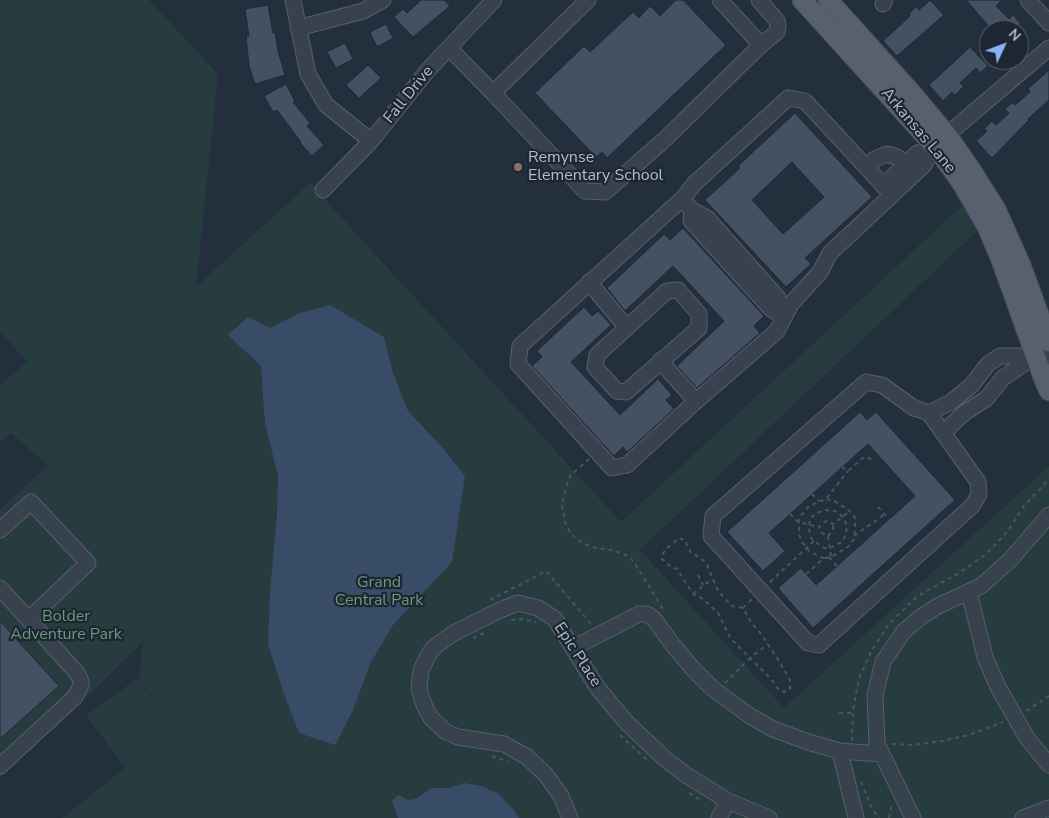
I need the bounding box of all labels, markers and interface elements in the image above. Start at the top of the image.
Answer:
north arrow [979,20,1029,70]
text: N [1004,25,1025,45]
street label: Fall Drive [380,62,438,128]
street label: Arkansas Lane [877,84,959,178]
place label: Remynse Elementary School [528,148,663,186]
marker: Remynse Elementary School [512,161,524,173]
park label: Grand Central Park [335,573,423,611]
park label: Bolder Adventure Park [10,607,122,645]
street label: Epic Place [549,619,605,691]

